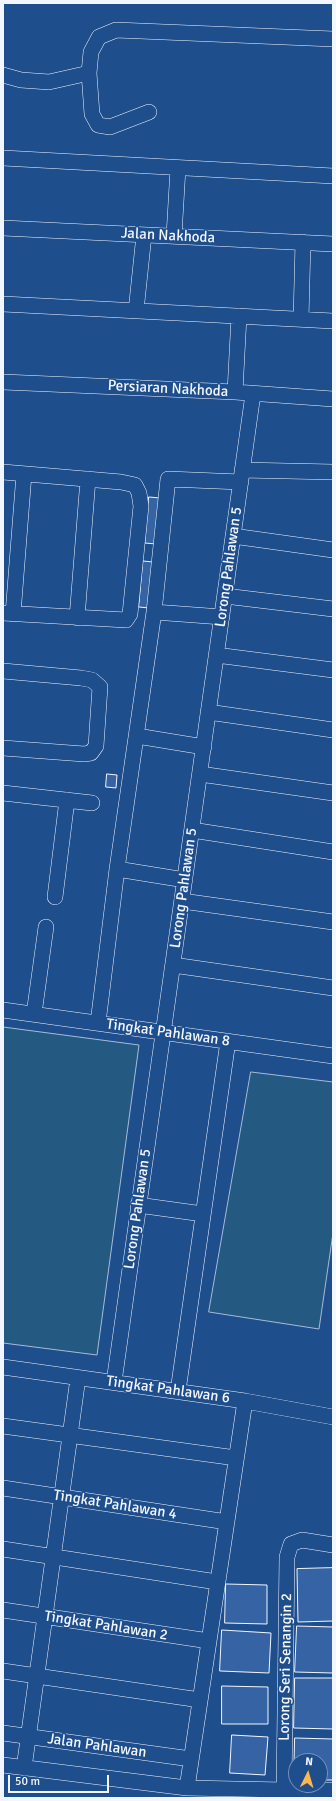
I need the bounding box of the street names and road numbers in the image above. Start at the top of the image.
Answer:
street label: Jalan Nakhoda [120,225,216,247]
street label: Persiaran Nakhoda [107,377,229,401]
street label: Lorong Pahlawan 5 [212,506,246,628]
street label: Lorong Pahlawan 5 [167,827,201,949]
street label: Tingkat Pahlawan 8 [105,1015,231,1051]
street label: Lorong Pahlawan 5 [121,1148,155,1270]
street label: Tingkat Pahlawan 6 [105,1372,231,1408]
street label: Tingkat Pahlawan 4 [52,1486,178,1524]
street label: Lorong Seri Senangin 2 [276,1593,296,1741]
street label: Tingkat Pahlawan 2 [43,1607,169,1645]
street label: Jalan Pahlawan [46,1730,148,1762]

